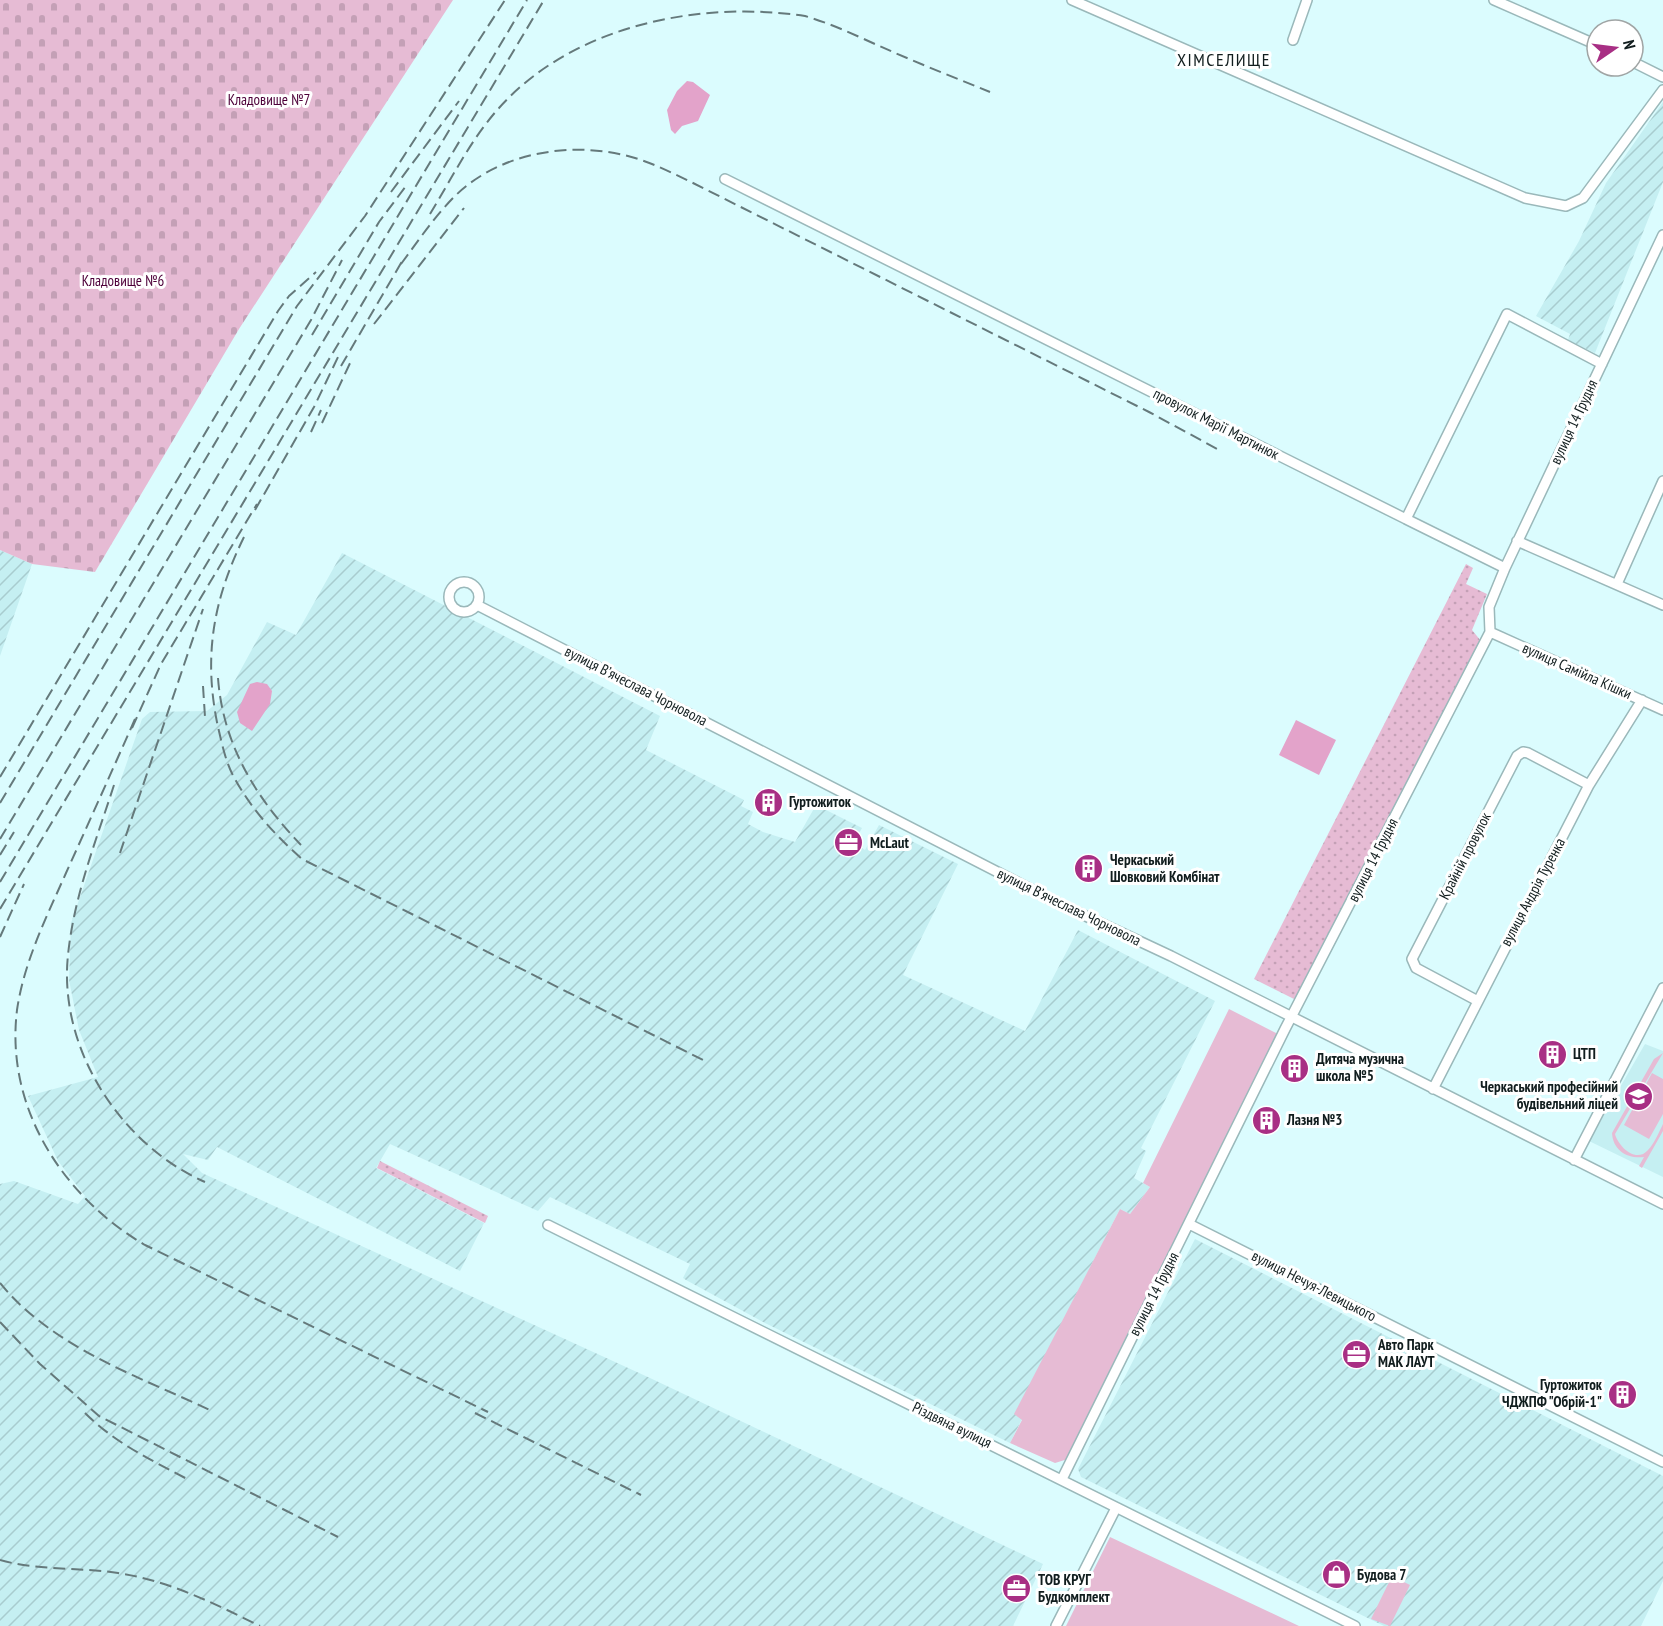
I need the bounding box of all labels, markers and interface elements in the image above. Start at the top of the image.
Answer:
north arrow [1585,18,1645,78]
text: N [1619,38,1640,51]
district label: ХІМСЕЛИЩЕ [1177,48,1271,71]
park label: Кладовище №7 [228,90,310,109]
park label: Кладовище №6 [82,271,165,290]
street label: вулиця 14 Грудня [1546,376,1602,467]
street label: провулок Марії Мартинюк [1150,384,1283,464]
street label: вулиця Самійла Кішки [1520,638,1635,703]
street label: вулиця Вʼячеслава Чорновола [562,641,711,730]
building icon: Гуртожиток [752,786,784,818]
place label: Гуртожиток [789,792,852,811]
street label: Крайній провулок [1434,809,1495,903]
street label: вулиця 14 Грудня [1343,815,1402,905]
office icon: McLaut [833,827,865,859]
place label: McLaut [870,833,909,852]
street label: вулиця Андрія Туренка [1496,834,1569,949]
place label: Черкаський Шовковий Комбінат [1110,850,1220,886]
building icon: Черкаський Шовковий Комбінат [1073,853,1105,885]
street label: вулиця Вʼячеслава Чорновола [994,863,1144,950]
building icon: ЦТП [1536,1038,1568,1070]
place label: ЦТП [1573,1044,1596,1063]
place label: Дитяча музична школа №5 [1316,1049,1404,1085]
building icon: Дитяча музична школа №5 [1279,1052,1311,1084]
place label: Черкаський професійний будівельний ліцей [1480,1077,1618,1113]
school or university icon: Черкаський професійний будівельний ліцей [1623,1080,1655,1112]
building icon: Лазня №3 [1250,1104,1282,1136]
place label: Лазня №3 [1286,1110,1342,1129]
street label: вулиця Нечуя-Левицького [1249,1246,1380,1325]
street label: вулиця 14 Грудня [1124,1249,1183,1339]
place label: Авто Парк МАК ЛАУТ [1377,1335,1435,1371]
office icon: Авто Парк МАК ЛАУТ [1341,1338,1373,1370]
place label: Гуртожиток ЧДЖПФ "Обрій-1" [1502,1375,1603,1411]
building icon: Гуртожиток ЧДЖПФ "Обрій-1" [1607,1378,1639,1410]
street label: Різдвяна вулиця [909,1397,995,1452]
shop icon: Будова 7 [1320,1559,1352,1591]
place label: Будова 7 [1357,1565,1406,1584]
place label: ТОВ КРУГ Будкомплект [1038,1570,1111,1606]
office icon: ТОВ КРУГ Будкомплект [1001,1573,1033,1605]

